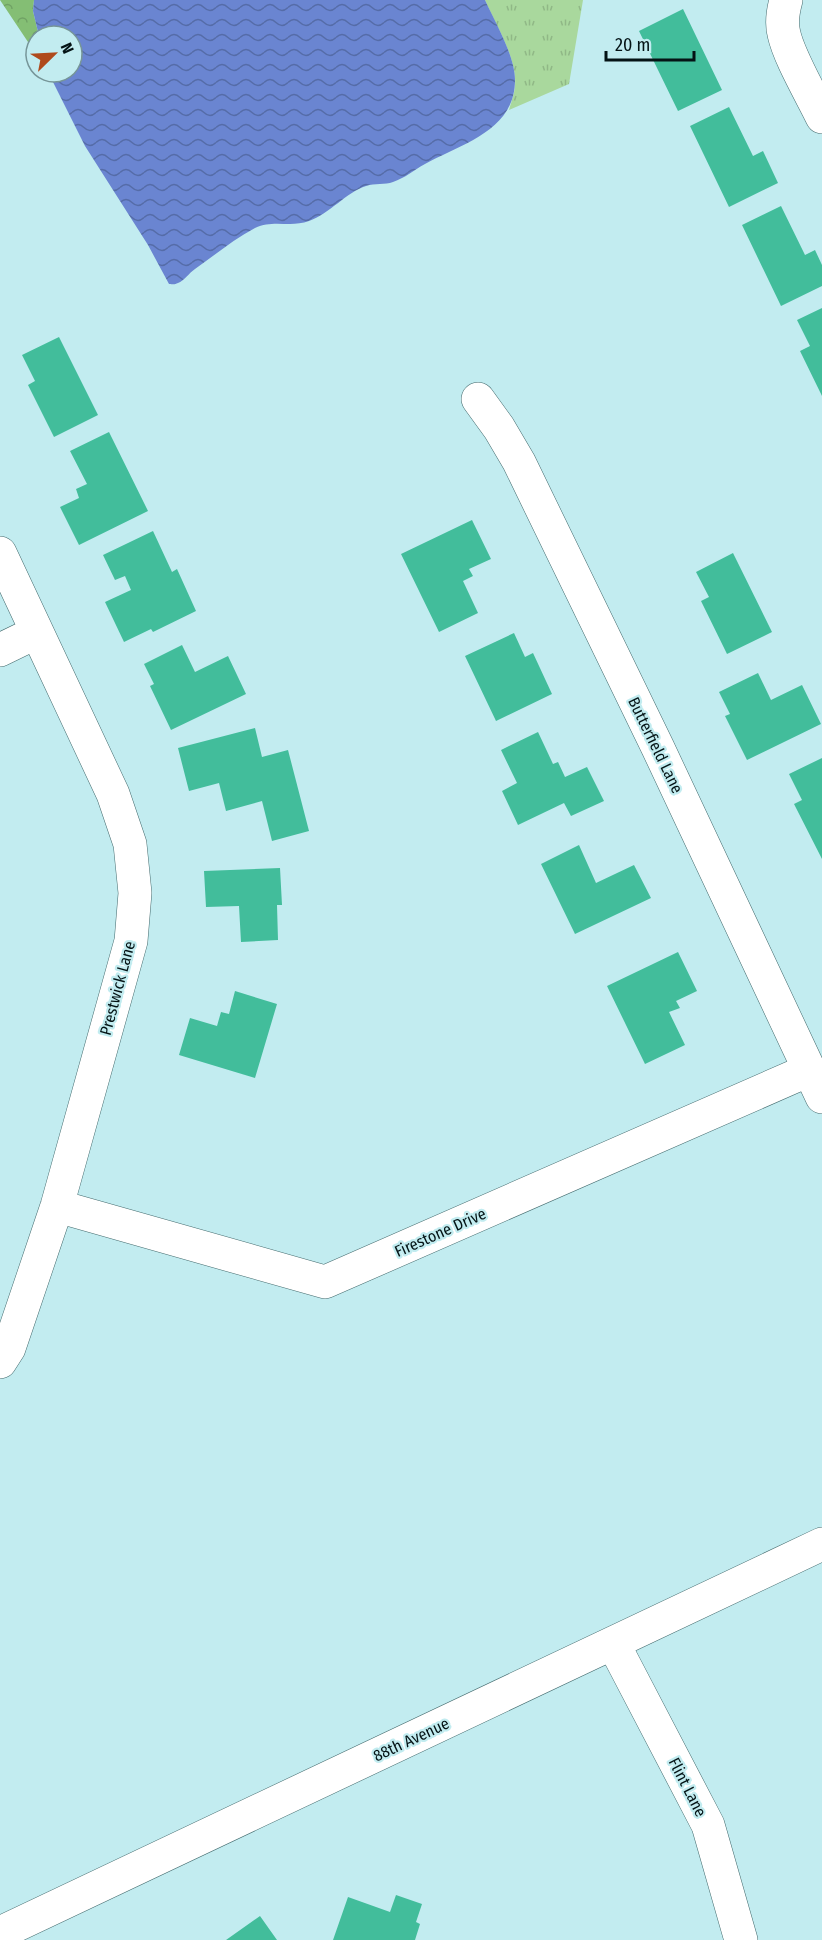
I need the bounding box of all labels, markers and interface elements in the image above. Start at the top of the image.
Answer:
north arrow [24,24,84,84]
scale bar [606,24,694,62]
text: 20 m [615,34,650,56]
text: N [57,40,78,56]
street label: Butterfield Lane [624,694,687,797]
street label: Prestwick Lane [96,939,139,1037]
street label: Firestone Drive [392,1204,489,1261]
street label: 88th Avenue [370,1714,452,1765]
street label: Flint Lane [665,1755,711,1820]

